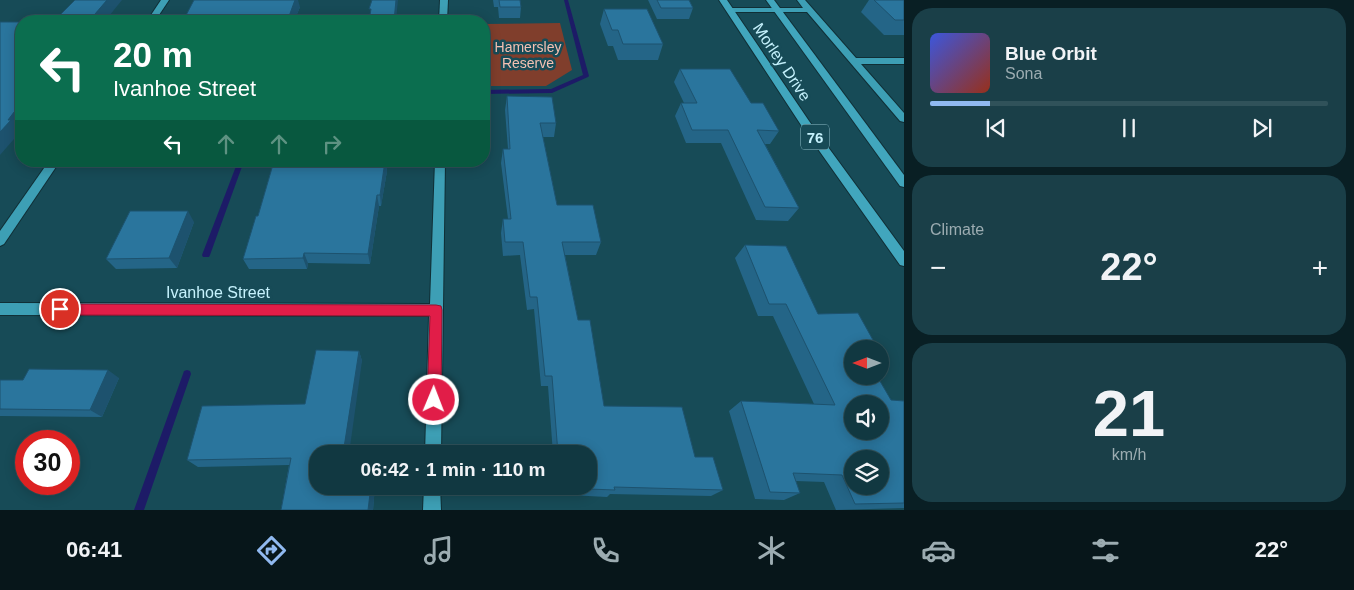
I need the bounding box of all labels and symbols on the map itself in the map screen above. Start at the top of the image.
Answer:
street label: Morley Drive [750,20,814,104]
park label: Hamersley Reserve [495,39,561,71]
road number: 76 [801,124,829,150]
street label: Ivanhoe Street [166,284,271,301]
pin [39,288,81,330]
north arrow [844,340,889,385]
position arrow [407,373,459,425]
speed limit sign: 30 [15,430,80,495]

